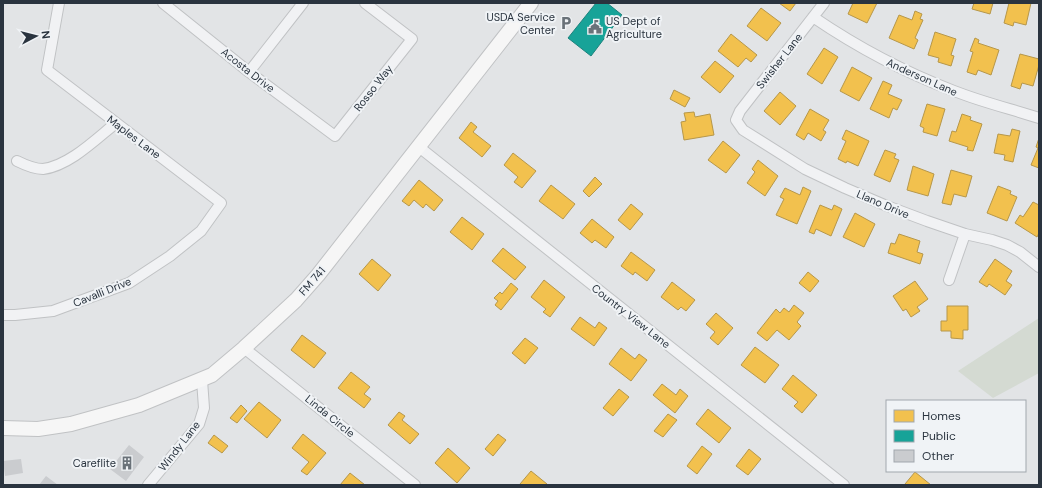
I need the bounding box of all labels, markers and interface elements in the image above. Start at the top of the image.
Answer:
place label: USDA Service Center [486,10,555,37]
place label: US Dept of Agriculture [606,14,662,41]
parking icon: USDA Service Center [558,15,574,31]
north arrow [16,16,56,56]
public building icon: US Dept of Agriculture [587,19,603,35]
text: N [38,30,53,40]
street label: Swisher Lane [753,30,805,92]
street label: Acosta Drive [218,45,278,95]
street label: Anderson Lane [884,55,960,99]
street label: Rosso Way [350,62,396,114]
street label: Maples Lane [104,112,164,162]
street label: Llano Drive [854,187,912,221]
street label: FM 741 [296,264,328,298]
street label: Cavalli Drive [71,274,133,310]
street label: Country View Lane [589,281,673,351]
street label: Linda Circle [302,392,358,440]
legend [886,400,1026,472]
text: Homes [922,408,961,424]
street label: Windy Lane [155,418,203,474]
text: Public [922,428,956,444]
text: Other [922,448,955,464]
building icon: Careflite [119,455,135,471]
place label: Careflite [73,456,116,470]

